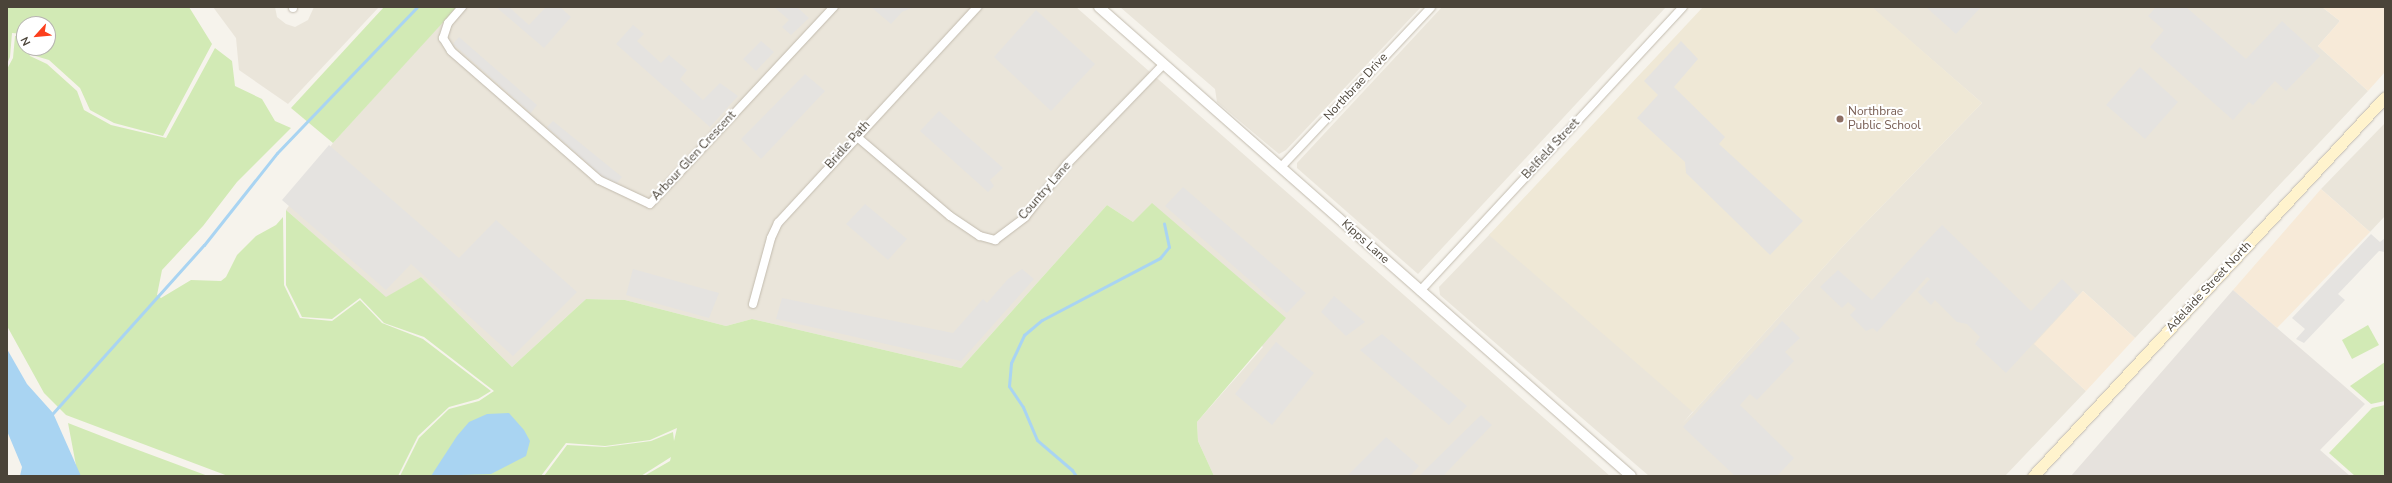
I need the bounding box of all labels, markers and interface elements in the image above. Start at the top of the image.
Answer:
north arrow [16,16,56,56]
text: N [17,34,34,48]
street label: Northbrae Drive [1321,50,1391,124]
place label: Northbrae Public School [1848,105,1921,133]
street label: Arbour Glen Crescent [649,108,739,204]
marker: Northbrae Public School [1835,114,1845,124]
street label: Belfield Street [1519,116,1583,182]
street label: Bridle Path [823,118,873,172]
street label: Country Lane [1016,159,1074,223]
street label: Kipps Lane [1338,217,1392,267]
street label: Adelaide Street North [2163,239,2255,335]

